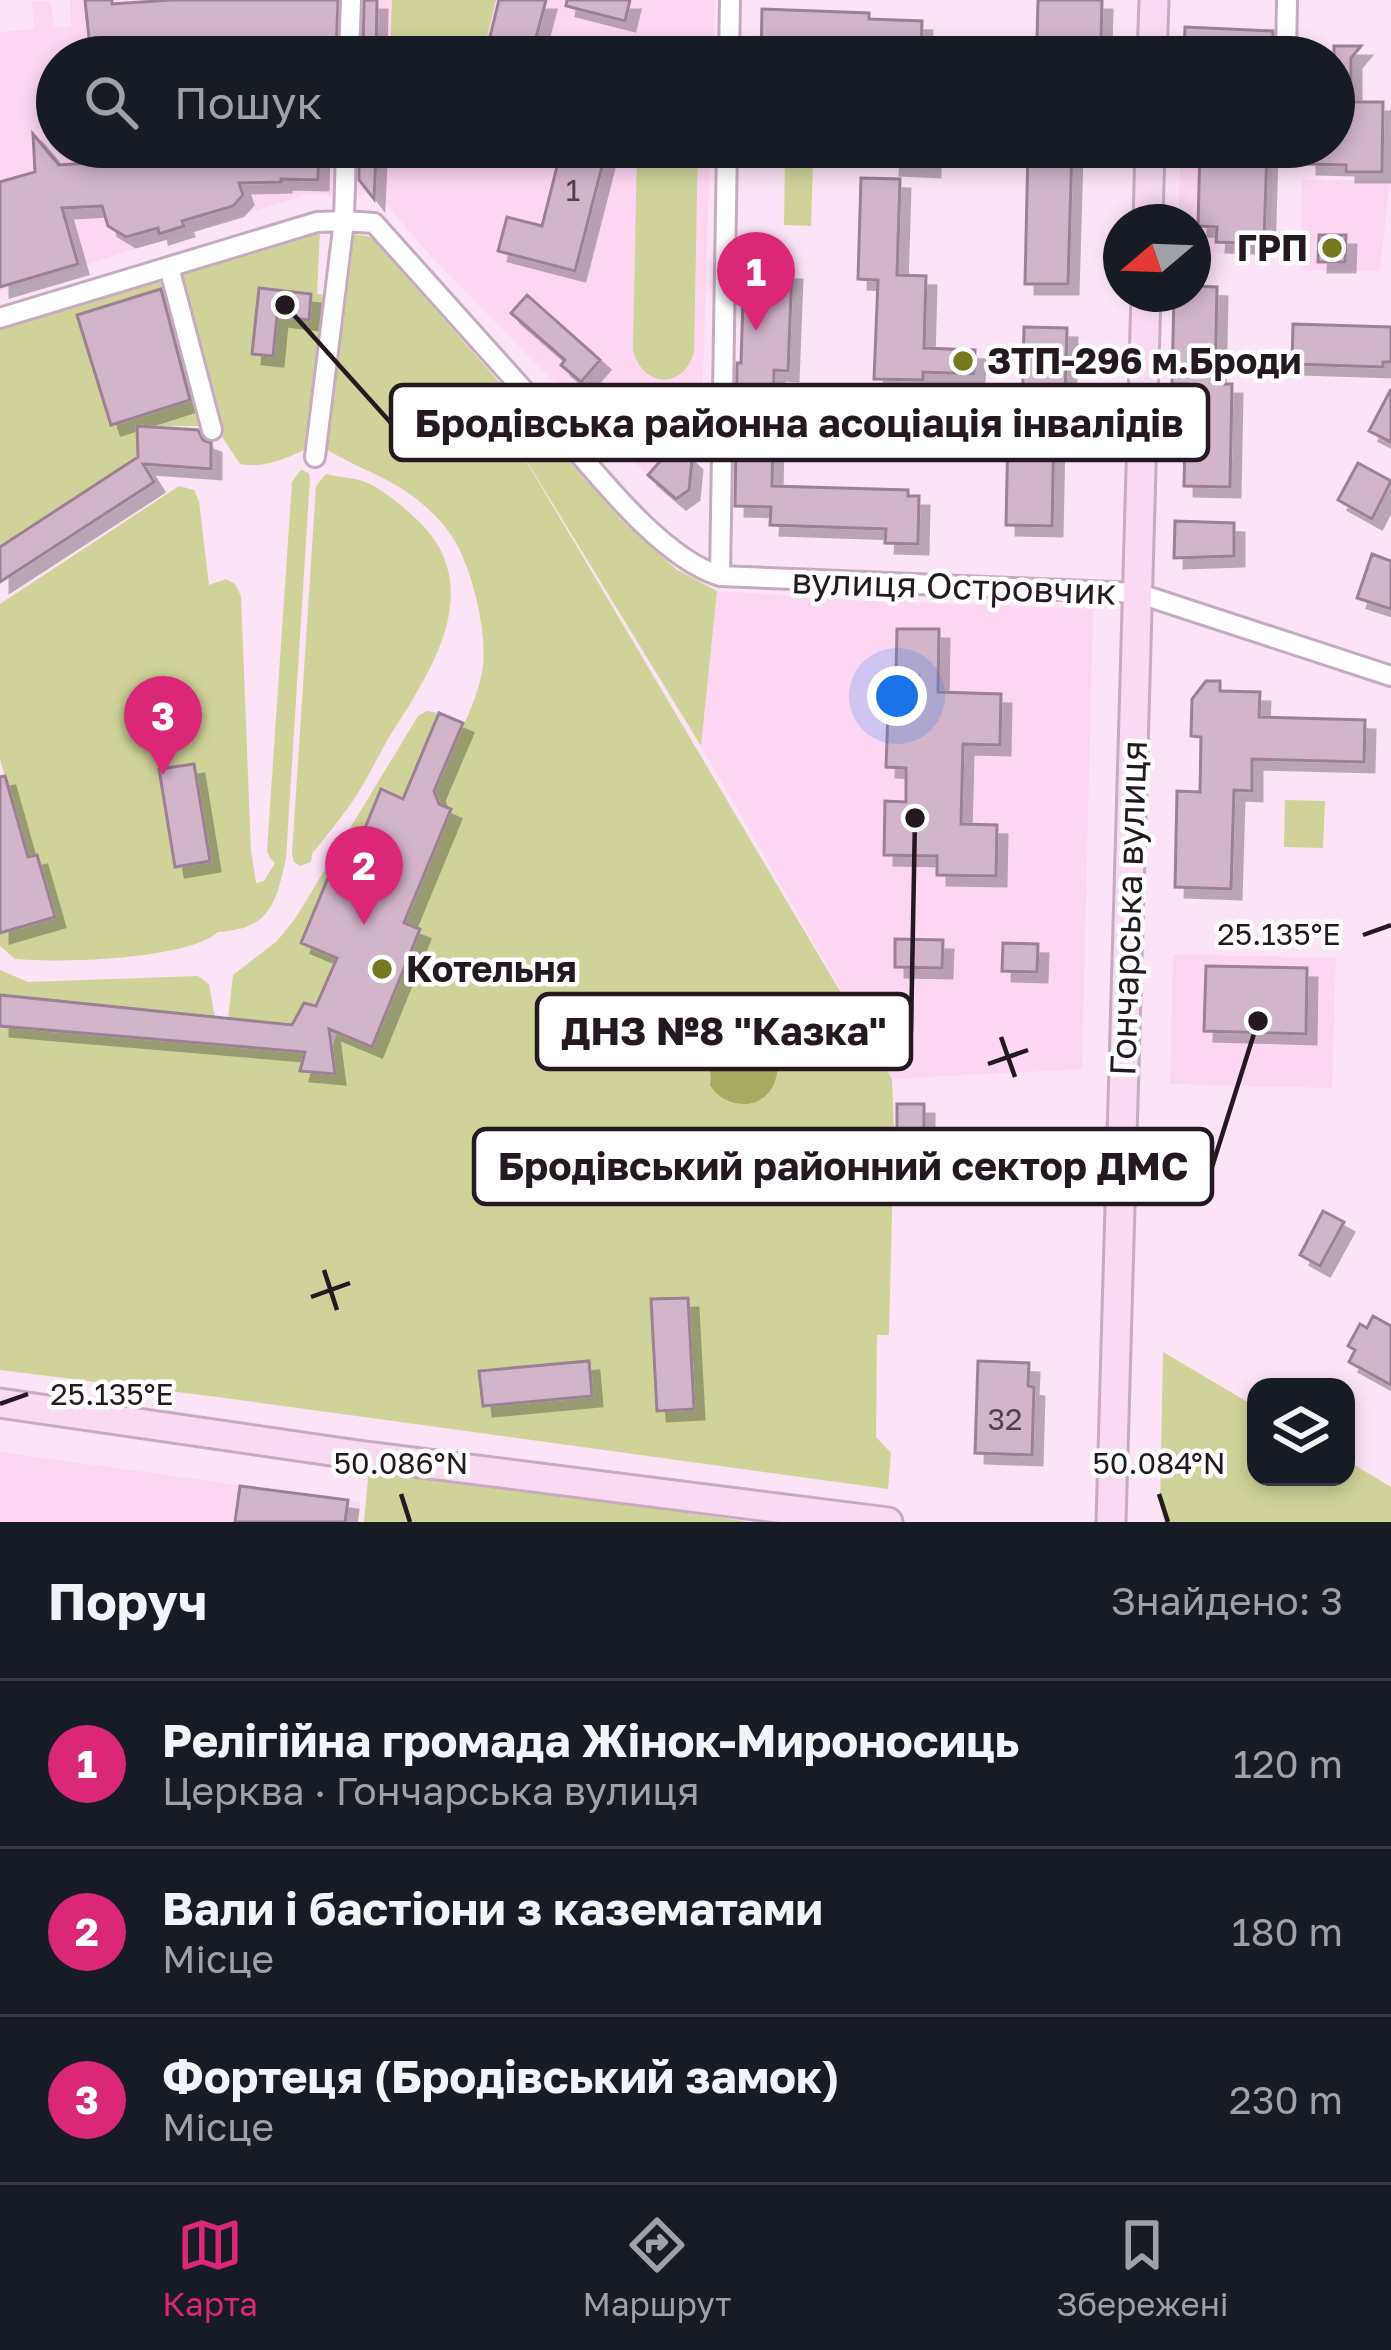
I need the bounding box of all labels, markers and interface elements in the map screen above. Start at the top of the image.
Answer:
search box [36,36,1355,168]
icon: search [78,69,144,135]
text: Пошук [174,75,322,129]
house number: 1 [566,172,580,208]
north arrow [1103,204,1211,312]
place label: ГРП [1237,226,1308,269]
pin: 1 [717,232,795,331]
marker: ГРП [1319,235,1345,261]
place label: ЗТП-296 м.Броди [987,339,1302,382]
marker: ЗТП-296 м.Броди [950,348,976,374]
callout: Бродівська районна асоціація інвалідів [391,385,1208,460]
text: Бродівська районна асоціація інвалідів [414,399,1184,446]
street label: вулиця Островчик [791,558,1117,613]
your location [867,666,927,726]
pin: 3 [124,676,202,775]
street label: Гончарська вулиця [1100,739,1155,1076]
pin: 2 [325,826,403,925]
text: 25.135°E [1217,916,1341,952]
place label: Котельня [406,947,577,990]
marker: Котельня [369,956,395,982]
callout: ДНЗ №8 "Казка" [537,994,911,1069]
text: ДНЗ №8 "Казка" [561,1007,887,1054]
callout: Бродівський районний сектор ДМС [474,1129,1212,1204]
text: Бродівський районний сектор ДМС [498,1142,1188,1189]
text: 25.135°E [50,1376,174,1412]
map controls [1247,1378,1355,1486]
button: layers [1247,1378,1355,1486]
house number: 32 [988,1401,1022,1437]
text: 50.086°N [334,1445,468,1481]
text: 50.084°N [1092,1445,1226,1481]
text: Поруч [48,1570,208,1631]
text: Знайдено: 3 [1111,1577,1343,1624]
text: Релігійна громада Жінок-Мироносиць [162,1713,1019,1767]
text: 1 [77,1740,97,1787]
text: 120 m [1233,1740,1343,1787]
text: Церква · Гончарська вулиця [162,1767,699,1814]
text: Вали і бастіони з казематами [162,1881,823,1935]
text: 2 [75,1908,99,1955]
text: 180 m [1232,1908,1343,1955]
text: Місце [162,1935,274,1982]
text: Фортеця (Бродівський замок) [162,2049,839,2103]
text: 3 [75,2076,99,2123]
text: 230 m [1229,2076,1343,2123]
text: Місце [162,2103,274,2150]
tab: Карта [162,2212,258,2323]
tab: Маршрут [583,2212,732,2323]
tab: Збережені [1056,2212,1229,2323]

